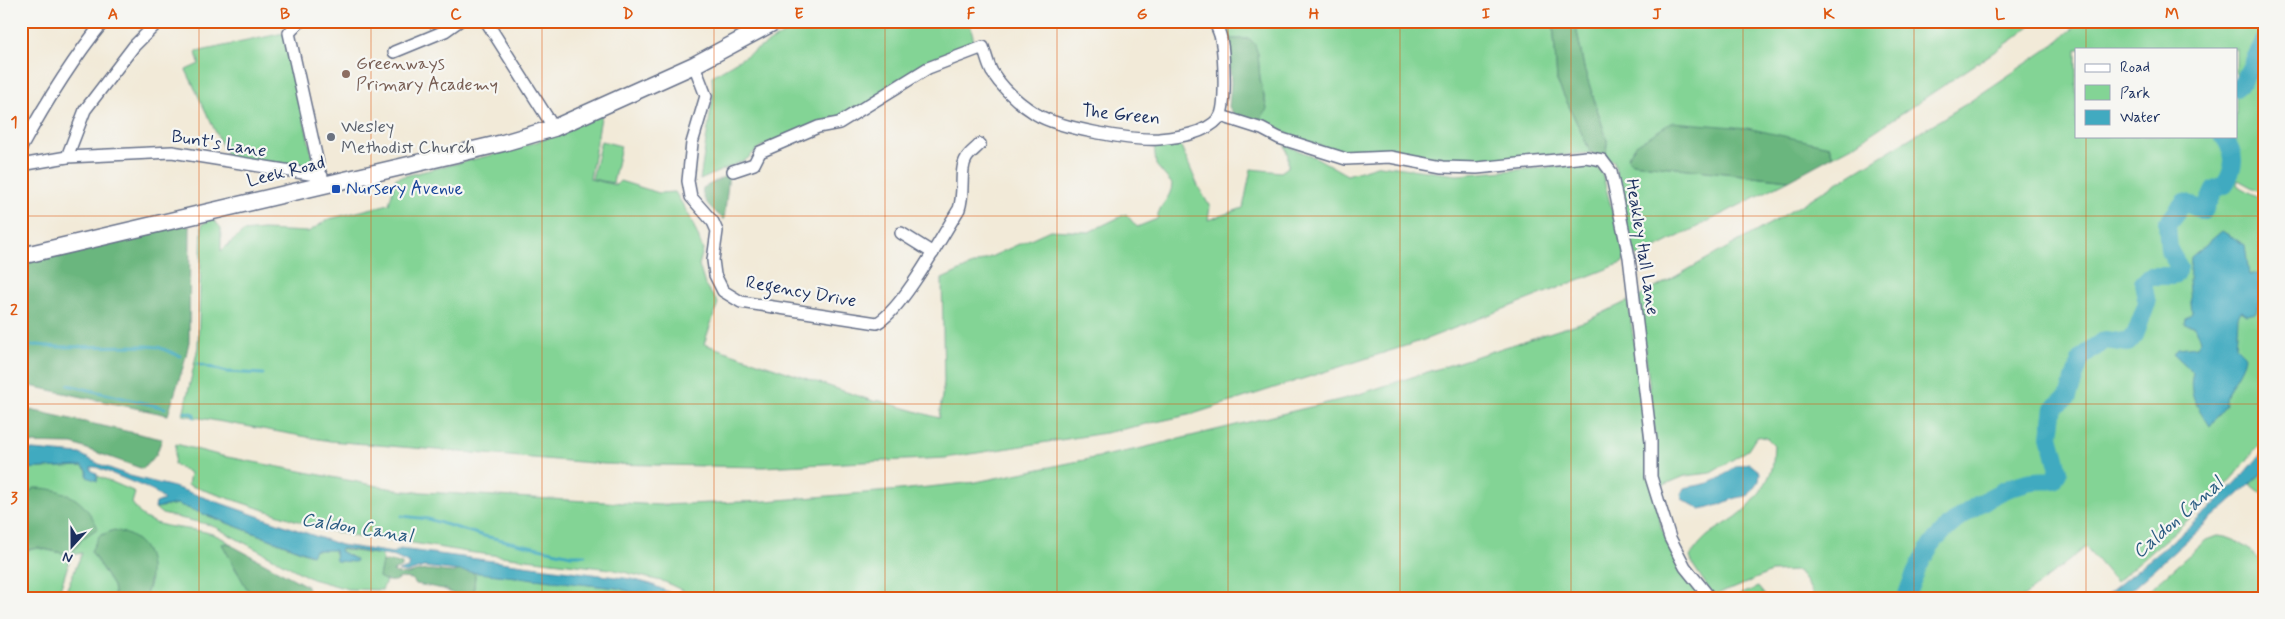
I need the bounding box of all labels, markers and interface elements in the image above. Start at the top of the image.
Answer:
text: A [108,4,118,25]
text: B [280,4,290,25]
text: C [450,4,462,25]
text: D [622,4,634,25]
text: E [794,4,804,25]
text: F [967,4,976,25]
text: G [1137,4,1148,25]
text: H [1309,4,1320,25]
text: I [1482,4,1491,25]
text: J [1652,4,1662,25]
text: K [1823,4,1835,25]
text: L [1995,4,2006,25]
text: M [2165,4,2179,25]
legend [2075,48,2238,138]
place label: Greenways Primary Academy [356,52,498,97]
text: Road [2120,58,2150,78]
marker: Greenways Primary Academy [340,68,352,80]
text: Park [2120,84,2150,104]
street label: The Green [1081,99,1161,131]
text: Water [2120,108,2160,128]
text: 1 [10,112,18,133]
place label: Wesley Methodist Church [341,115,475,160]
street label: Bunt's Lane [170,125,268,163]
marker: Wesley Methodist Church [325,131,337,143]
street label: Leek Road [244,151,328,193]
place label: Nursery Avenue [346,177,463,201]
street label: Heakley Hall Lane [1619,177,1665,317]
marker: Nursery Avenue [330,183,342,195]
street label: Regency Drive [743,270,858,316]
text: 2 [10,300,18,321]
water label: Caldon Canal [2127,471,2230,564]
text: 3 [10,488,18,509]
water label: Caldon Canal [300,507,416,549]
north arrow [48,522,98,572]
text: N [60,547,75,567]

